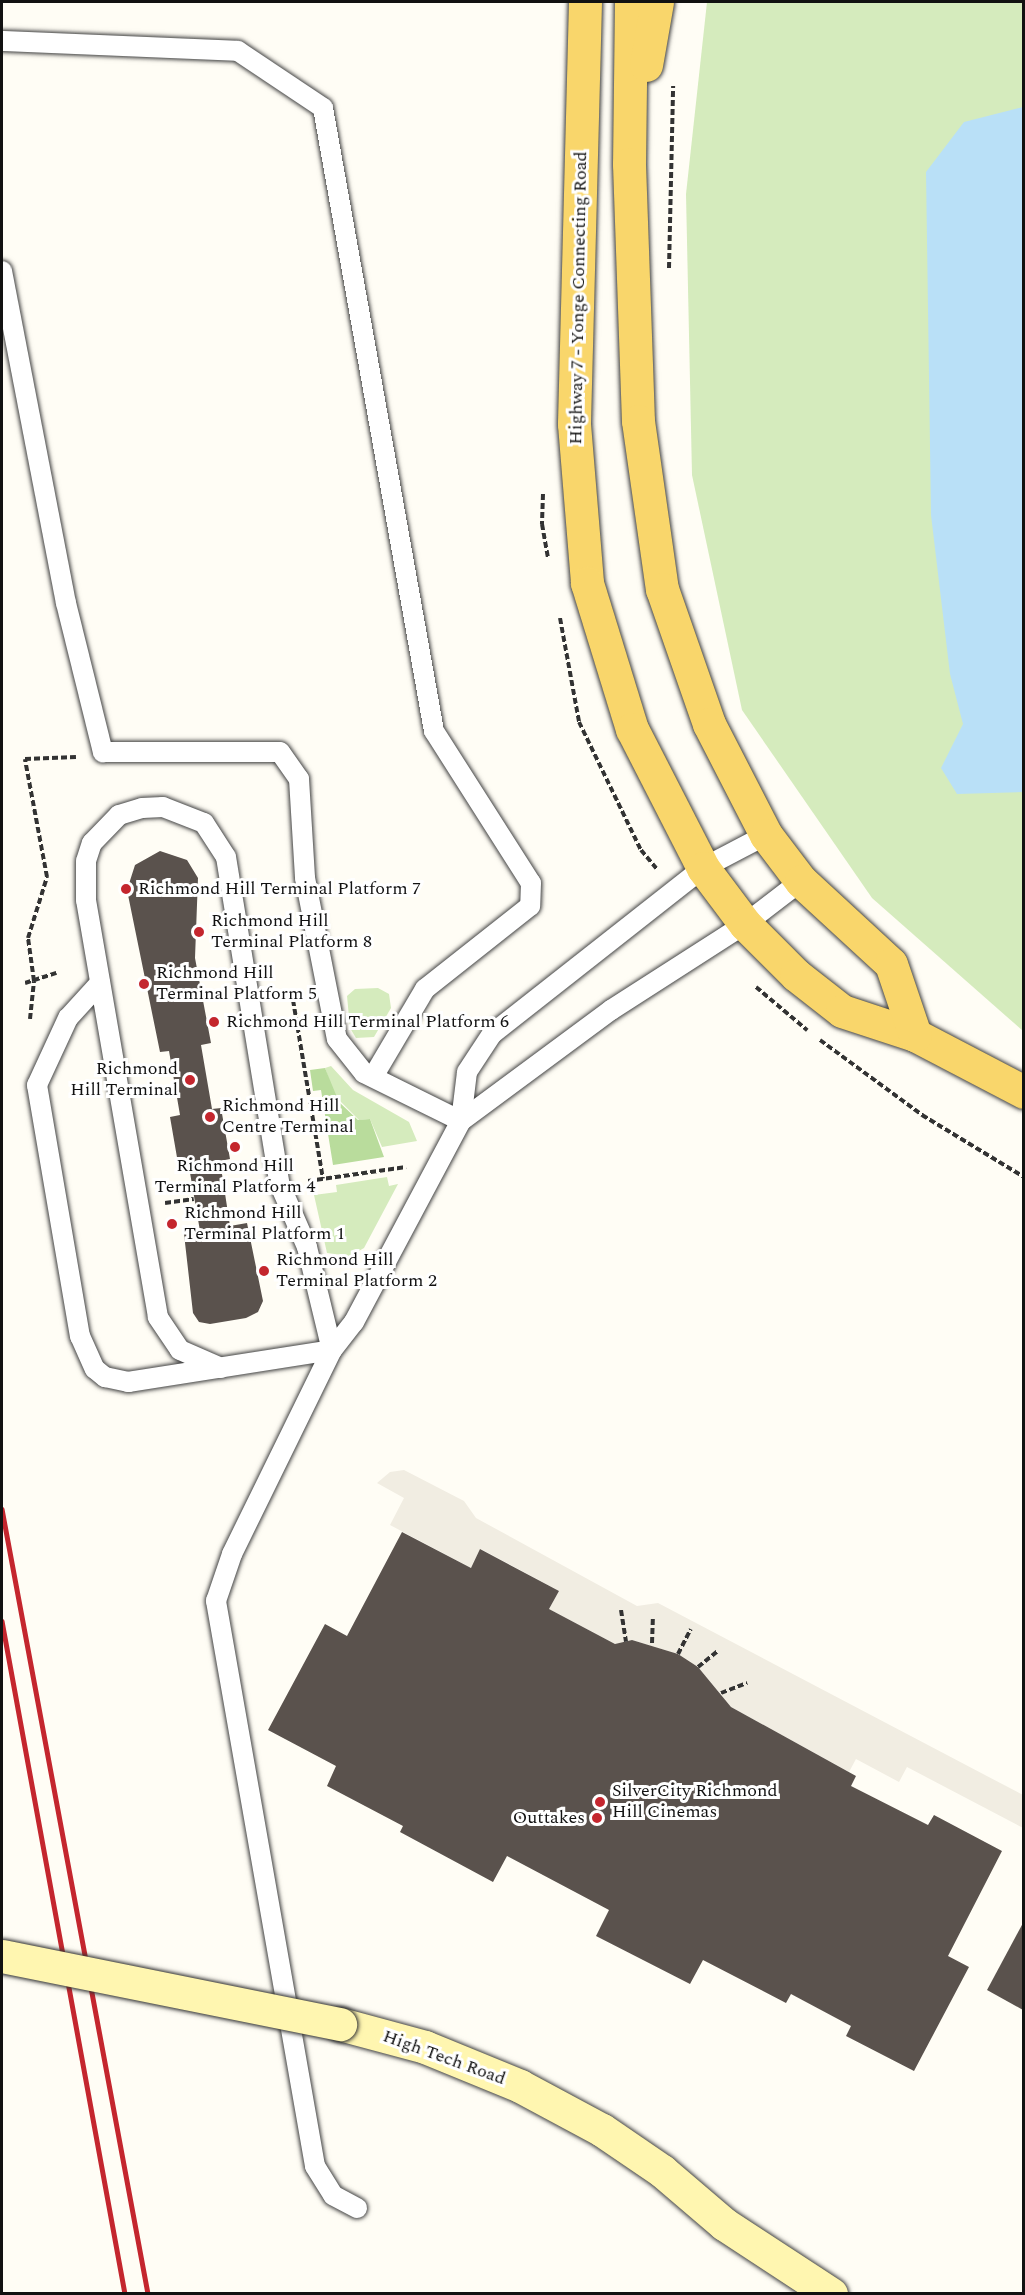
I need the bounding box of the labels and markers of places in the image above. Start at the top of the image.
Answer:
place label: Richmond Hill Terminal Platform 7 [138,878,421,900]
marker: Richmond Hill Terminal Platform 7 [119,882,133,896]
place label: Richmond Hill Terminal Platform 8 [211,911,372,954]
marker: Richmond Hill Terminal Platform 8 [192,925,206,939]
place label: Richmond Hill Terminal Platform 5 [156,963,317,1006]
marker: Richmond Hill Terminal Platform 5 [137,977,151,991]
place label: Richmond Hill Terminal Platform 6 [226,1011,509,1033]
marker: Richmond Hill Terminal Platform 6 [207,1015,221,1029]
place label: Richmond Hill Terminal [70,1059,178,1102]
marker: Richmond Hill Terminal [183,1073,197,1087]
place label: Richmond Hill Centre Terminal [222,1096,354,1138]
marker: Richmond Hill Centre Terminal [203,1110,217,1124]
marker: Richmond Hill Terminal Platform 4 [228,1140,242,1154]
place label: Richmond Hill Terminal Platform 4 [155,1156,315,1198]
place label: Richmond Hill Terminal Platform 1 [184,1203,345,1246]
marker: Richmond Hill Terminal Platform 1 [165,1217,179,1231]
place label: Richmond Hill Terminal Platform 2 [276,1250,437,1292]
marker: Richmond Hill Terminal Platform 2 [257,1264,271,1278]
place label: SilverCity Richmond Hill Cinemas [612,1781,778,1824]
marker: SilverCity Richmond Hill Cinemas [593,1795,607,1809]
place label: Outtakes [513,1807,585,1829]
marker: Outtakes [590,1811,604,1825]

